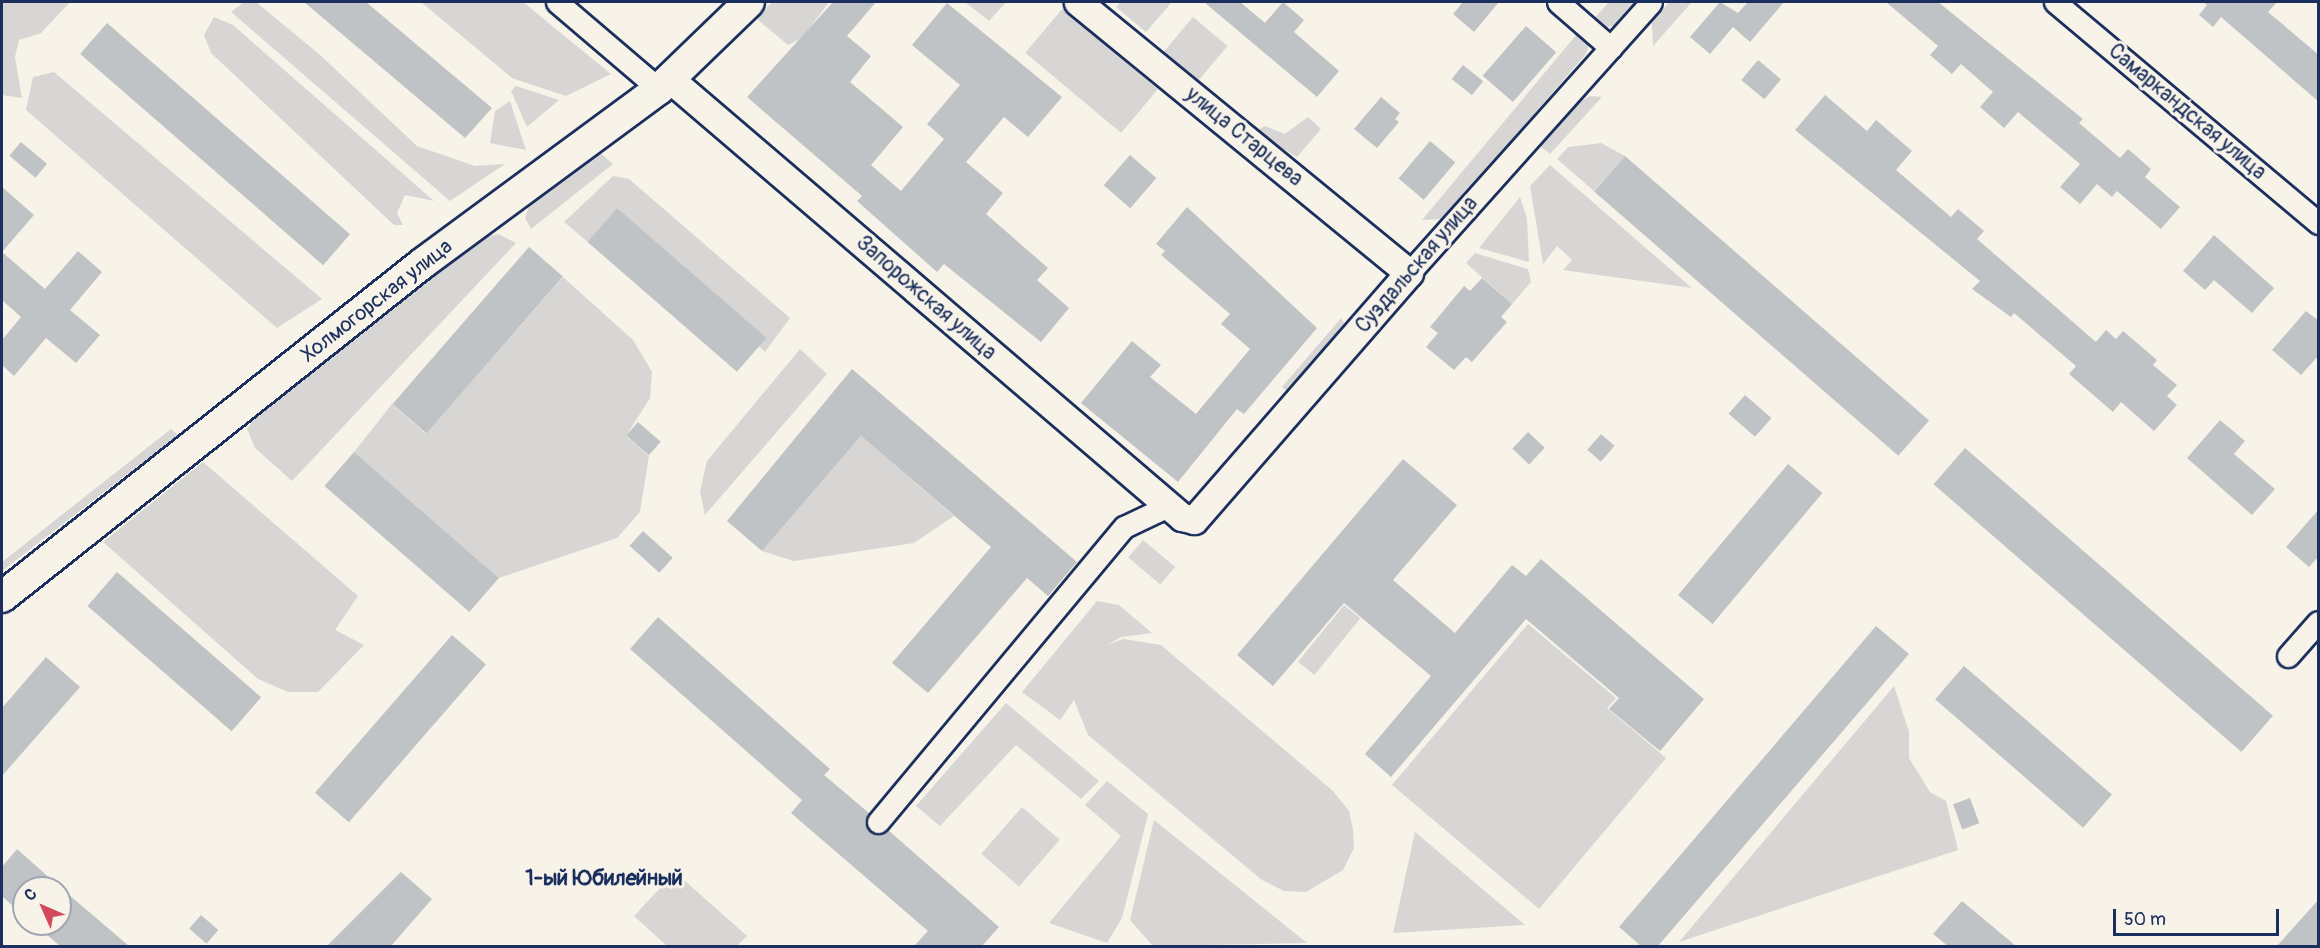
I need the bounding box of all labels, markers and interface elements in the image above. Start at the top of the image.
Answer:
street label: Самаркандская улица [2103,39,2271,185]
street label: улица Старцева [1180,82,1308,192]
street label: Суздальская улица [1351,191,1483,339]
street label: Запорожская улица [851,230,1001,366]
street label: Холмогорская улица [296,234,458,368]
district label: 1-ый Юбилейный [525,866,683,892]
north arrow [12,876,72,936]
text: С [20,884,41,905]
scale bar [2116,897,2282,935]
text: 50 m [2124,908,2166,931]

